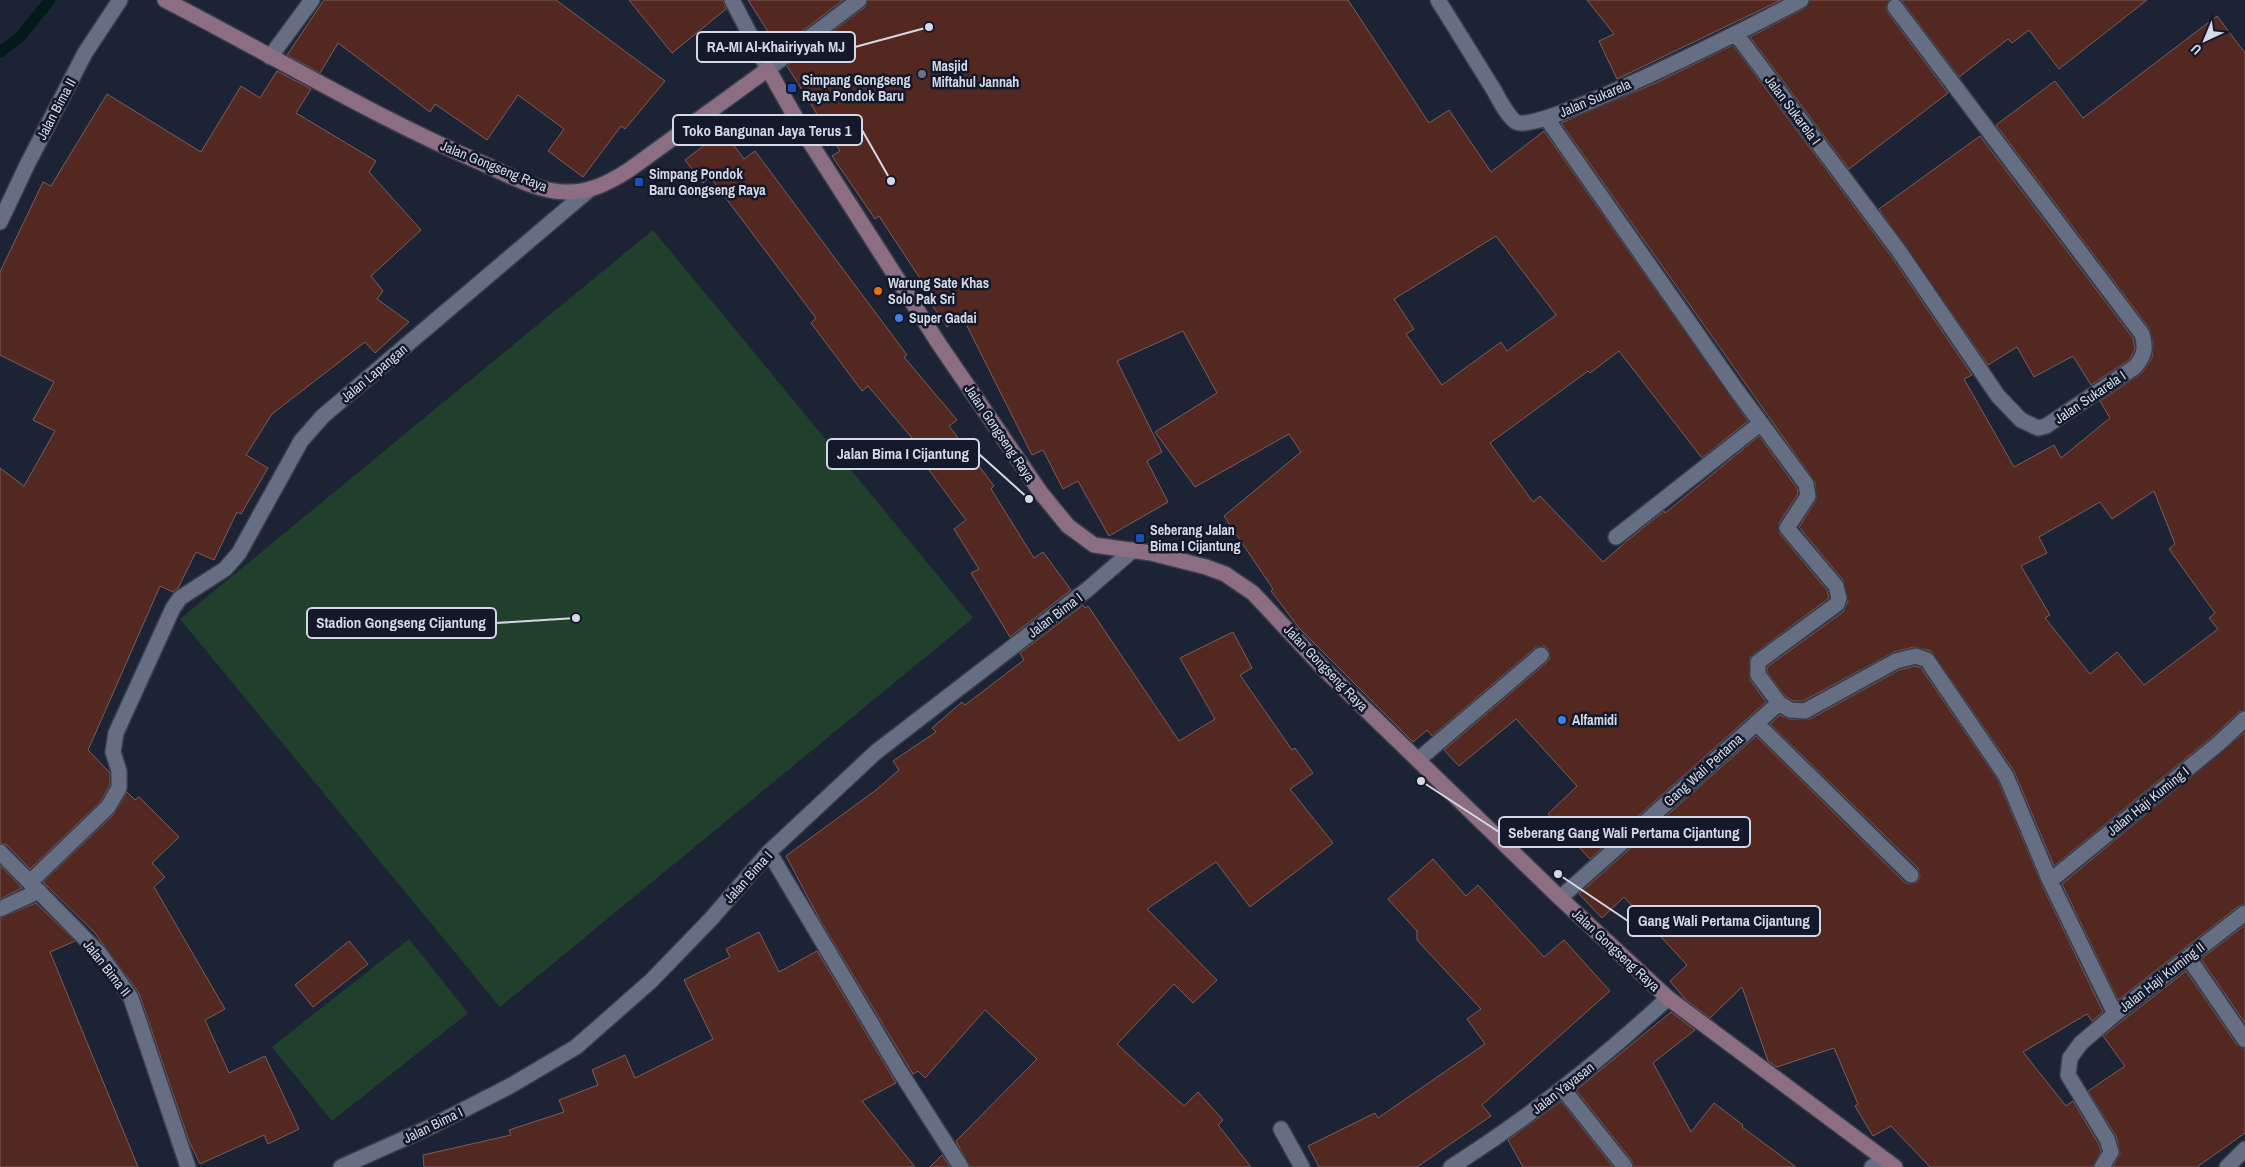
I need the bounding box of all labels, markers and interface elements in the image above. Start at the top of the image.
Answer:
north arrow [2180,15,2230,65]
callout: RA-MI Al-Khairiyyah MJ [697,32,855,62]
text: RA-MI Al-Khairiyyah MJ [707,36,845,57]
text: U [2187,40,2205,59]
place label: Masjid Miftahul Jannah [932,57,1019,91]
marker: Masjid Miftahul Jannah [916,68,928,80]
place label: Simpang Gongseng Raya Pondok Baru [802,71,910,105]
street label: Jalan Sukarela I [1761,72,1825,148]
street label: Jalan Bima II [32,75,80,143]
street label: Jalan Sukarela [1557,75,1634,121]
marker: Simpang Gongseng Raya Pondok Baru [786,82,798,94]
callout: Toko Bangunan Jaya Terus 1 [673,115,862,145]
text: Toko Bangunan Jaya Terus 1 [682,120,852,141]
street label: Jalan Gongseng Raya [438,136,551,196]
place label: Simpang Pondok Baru Gongseng Raya [649,165,766,199]
marker: Simpang Pondok Baru Gongseng Raya [633,176,645,188]
place label: Warung Sate Khas Solo Pak Sri [888,274,989,308]
marker: Warung Sate Khas Solo Pak Sri [872,285,884,297]
place label: Super Gadai [909,309,977,327]
marker: Super Gadai [893,312,905,324]
street label: Jalan Lapangan [337,340,411,406]
street label: Jalan Sukarela I [2051,367,2129,427]
street label: Jalan Gongseng Raya [961,381,1040,486]
callout: Jalan Bima I Cijantung [827,439,979,469]
text: Jalan Bima I Cijantung [837,443,969,464]
place label: Seberang Jalan Bima I Cijantung [1150,521,1241,555]
marker: Seberang Jalan Bima I Cijantung [1134,532,1146,544]
street label: Jalan Bima I [1024,589,1086,641]
callout: Stadion Gongseng Cijantung [307,608,496,638]
text: Stadion Gongseng Cijantung [316,612,486,633]
street label: Jalan Gongseng Raya [1280,621,1372,716]
place label: Alfamidi [1572,711,1617,729]
marker: Alfamidi [1556,714,1568,726]
street label: Gang Wali Pertama [1660,729,1747,810]
street label: Jalan Haji Kuming I [2103,762,2193,840]
callout: Seberang Gang Wali Pertama Cijantung [1499,817,1750,847]
text: Seberang Gang Wali Pertama Cijantung [1508,822,1740,843]
street label: Jalan Bima I [720,847,776,907]
street label: Jalan Gongseng Raya [1568,905,1664,996]
callout: Gang Wali Pertama Cijantung [1628,906,1820,936]
text: Gang Wali Pertama Cijantung [1638,910,1810,931]
street label: Jalan Bima II [79,936,135,1000]
street label: Jalan Haji Kuming II [2116,938,2208,1016]
street label: Jalan Yayasan [1528,1058,1598,1118]
street label: Jalan Bima I [400,1103,466,1147]

